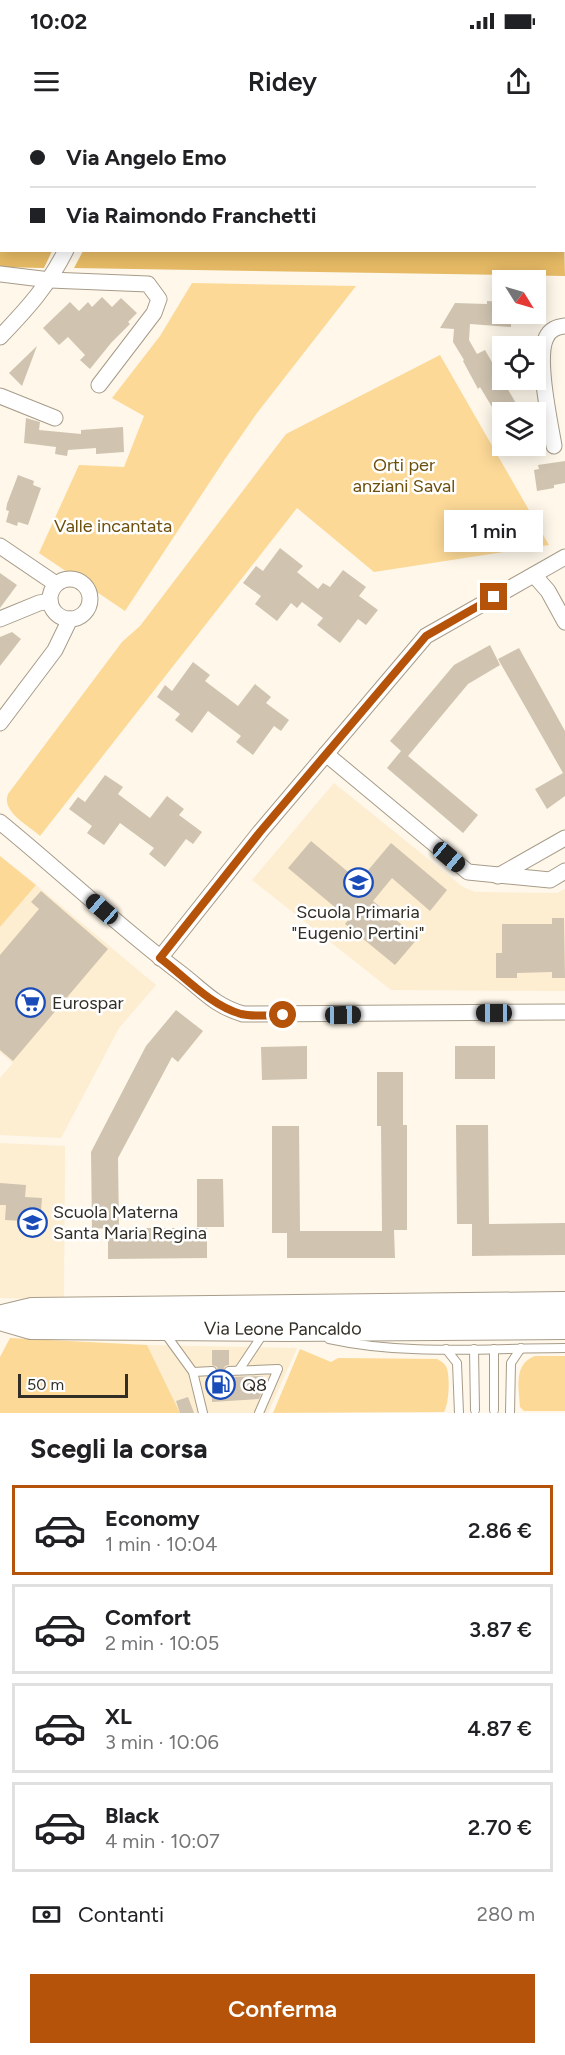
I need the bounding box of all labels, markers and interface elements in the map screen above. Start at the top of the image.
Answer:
text: 10:02 [30,8,87,35]
icon: menu [30,65,63,98]
text: Ridey [248,65,317,98]
icon: share [502,65,535,98]
text: Via Angelo Emo [66,144,227,171]
text: Via Raimondo Franchetti [66,202,317,229]
north arrow [492,270,546,324]
map controls [492,270,546,456]
button: locate [492,336,546,390]
button: layers [492,402,546,456]
park label: Orti per anziani Saval [353,454,455,497]
callout: 1 min [444,510,544,552]
park label: Valle incantata [54,515,172,537]
text: 1 min [470,519,517,543]
route end [480,583,507,610]
car [429,839,469,875]
school or university icon: Scuola Primaria "Eugenio Pertini" [342,867,374,899]
car [83,890,121,928]
place label: Scuola Primaria "Eugenio Pertini" [291,901,425,944]
supermarket icon: Eurospar [15,987,47,1019]
place label: Eurospar [52,992,124,1014]
route start [269,1001,296,1028]
car [476,1004,512,1022]
car [325,1006,361,1024]
place label: Scuola Materna Santa Maria Regina [53,1201,207,1244]
school or university icon: Scuola Materna Santa Maria Regina [16,1206,48,1238]
street label: Via Leone Pancaldo [204,1317,362,1340]
fuel station icon: Q8 [205,1369,237,1401]
scale bar [18,1371,128,1398]
place label: Q8 [242,1374,267,1396]
text: 50 m [27,1375,64,1394]
text: Scegli la corsa [30,1432,208,1465]
icon: car [33,1503,87,1557]
text: Economy [105,1505,200,1532]
text: 2.86 € [468,1517,532,1544]
text: 1 min · 10:04 [105,1532,217,1556]
icon: car [33,1602,87,1656]
text: Comfort [105,1604,191,1631]
text: 3.87 € [469,1616,532,1643]
text: 2 min · 10:05 [105,1631,219,1655]
icon: car [33,1701,87,1755]
text: XL [105,1703,132,1730]
text: 4.87 € [467,1715,532,1742]
text: 3 min · 10:06 [105,1730,219,1754]
icon: car [33,1800,87,1854]
text: Black [105,1802,159,1829]
text: 2.70 € [468,1814,532,1841]
text: 4 min · 10:07 [105,1829,220,1853]
icon: cash [30,1898,63,1931]
text: Contanti [78,1901,164,1928]
text: 280 m [477,1902,535,1926]
button: Conferma [30,1974,535,2043]

